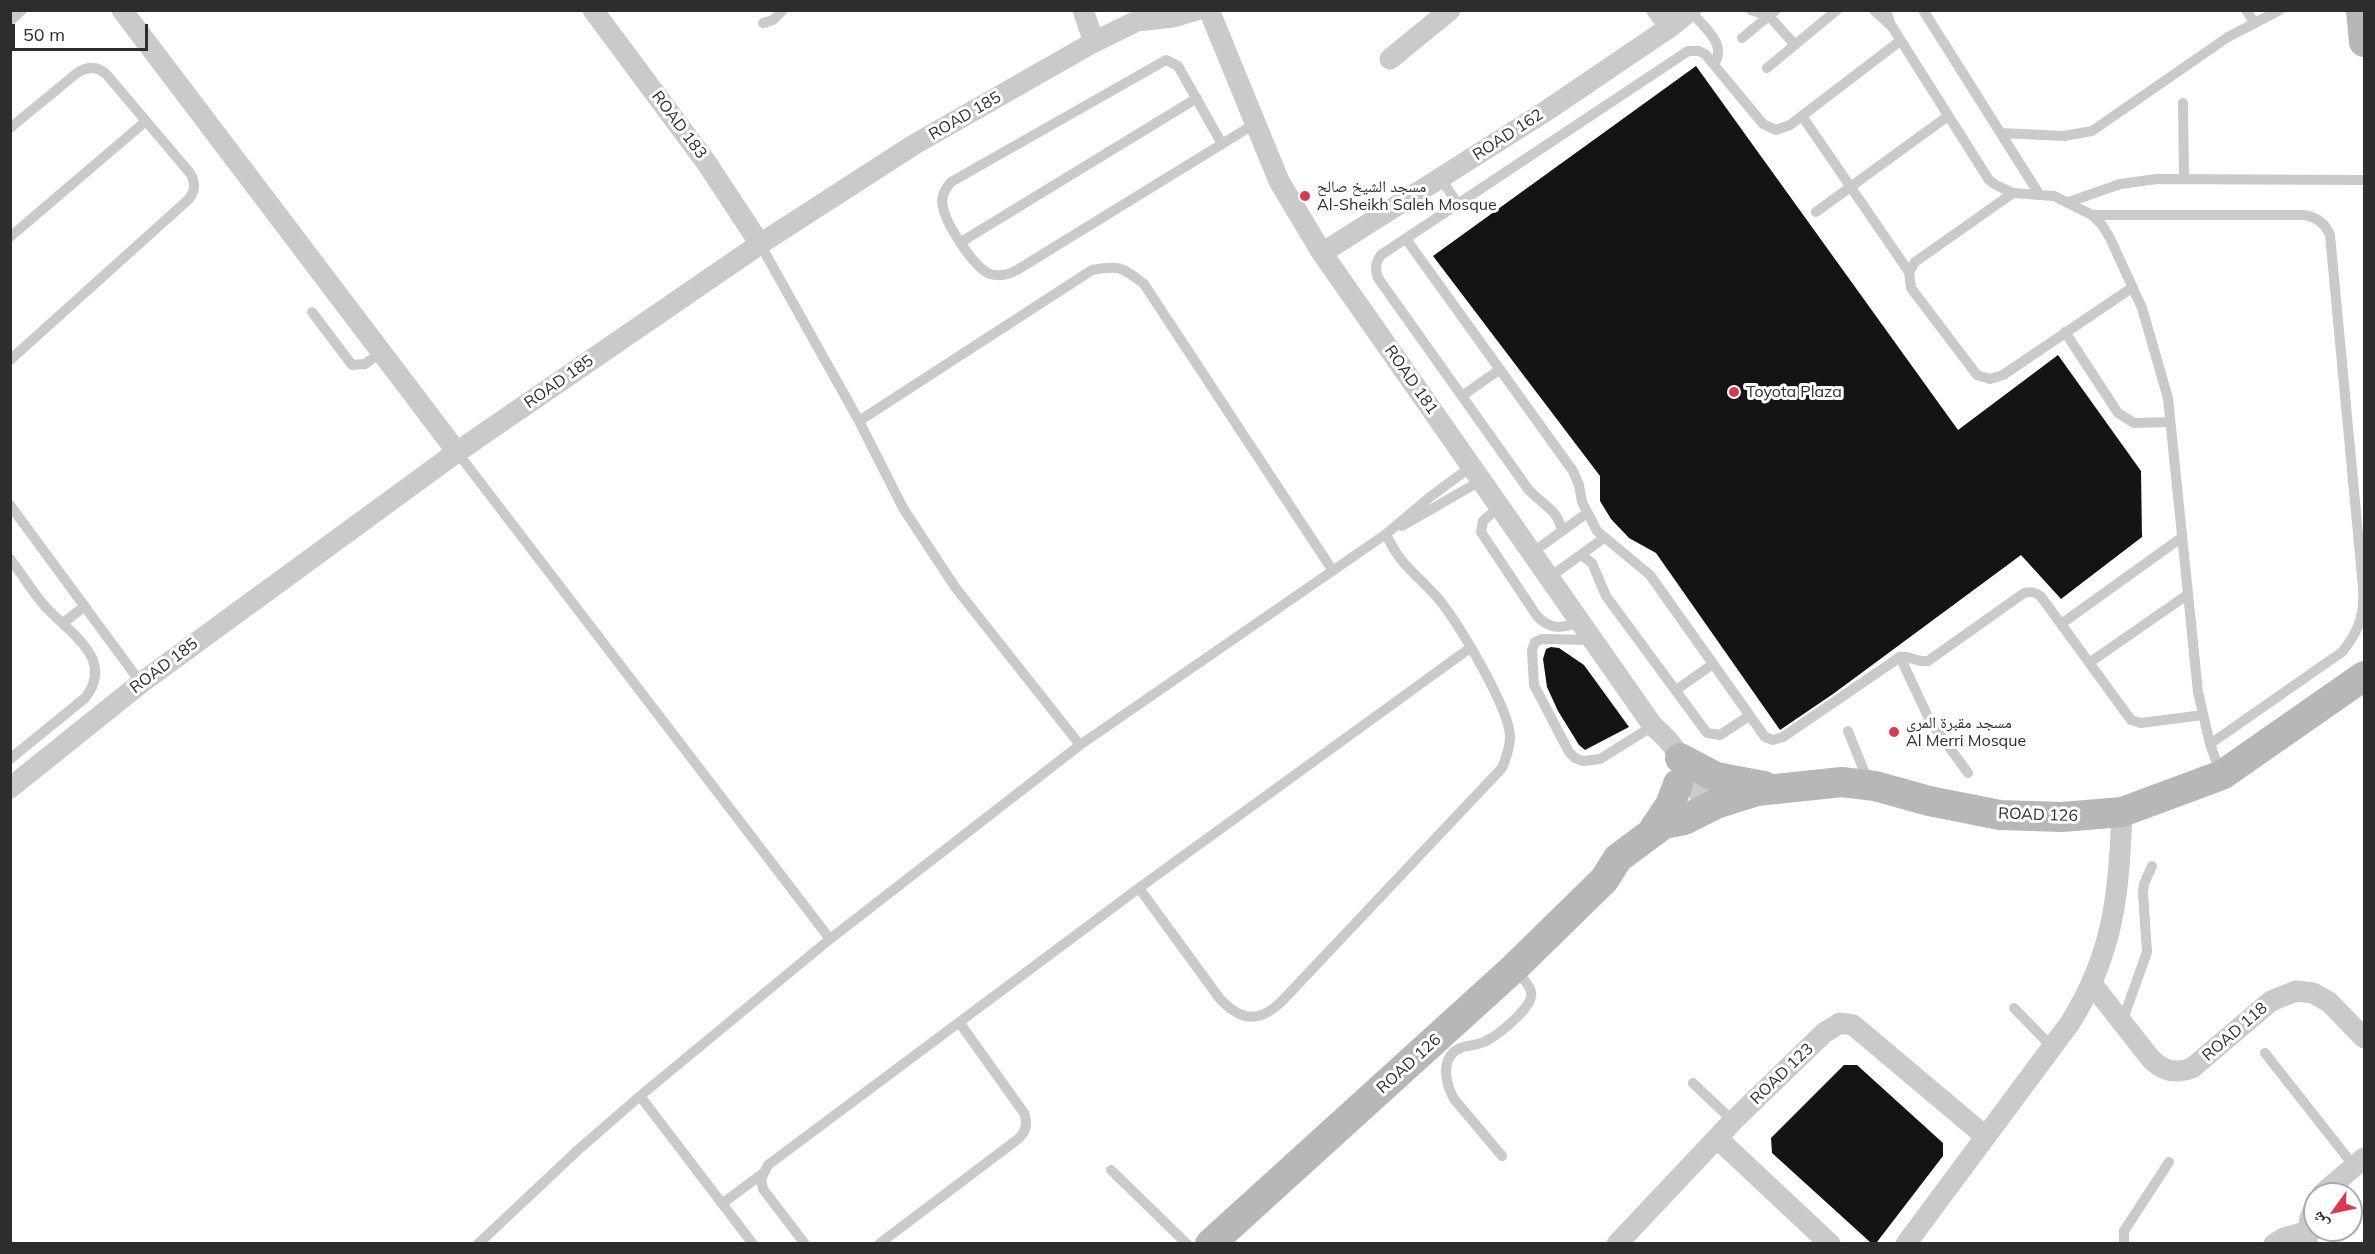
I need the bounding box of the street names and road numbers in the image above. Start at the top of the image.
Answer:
street label: ROAD 183 [647,87,711,163]
street label: ROAD 185 [926,88,1004,144]
street label: ROAD 162 [1469,105,1547,165]
street label: ROAD 181 [1380,342,1442,418]
street label: ROAD 185 [521,351,597,413]
street label: ROAD 185 [126,634,202,698]
street label: ROAD 126 [1998,804,2078,826]
street label: ROAD 118 [2199,999,2271,1065]
street label: ROAD 126 [1373,1030,1445,1098]
street label: ROAD 123 [1747,1039,1817,1109]

